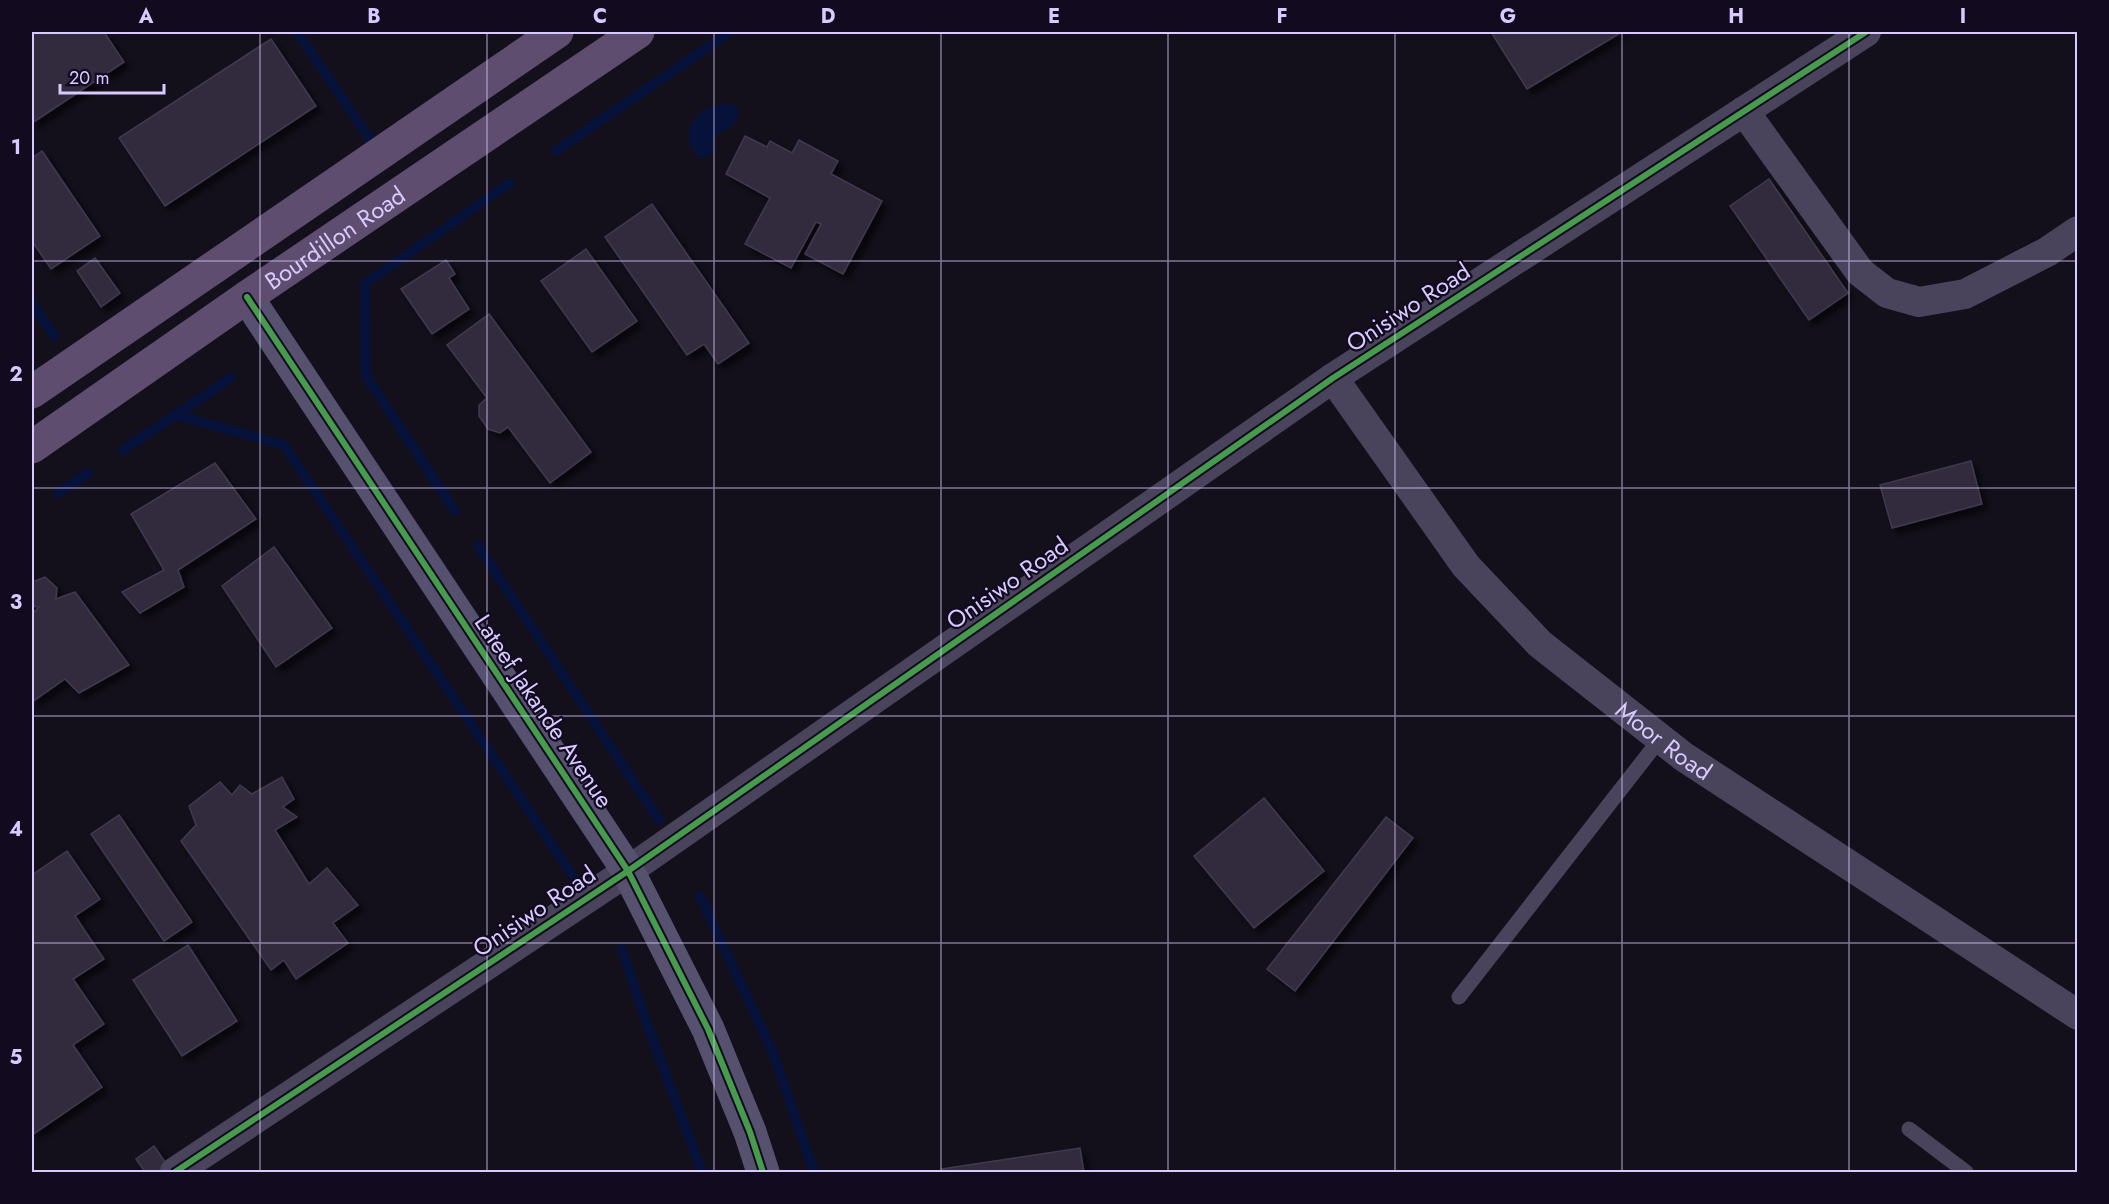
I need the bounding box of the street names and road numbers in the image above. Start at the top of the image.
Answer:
street label: Bourdillon Road [257,177,412,298]
street label: Onisiwo Road [1339,254,1477,360]
street label: Onisiwo Road [939,528,1075,638]
street label: Lateef Jakande Avenue [466,607,622,815]
street label: Moor Road [1608,692,1719,788]
street label: Onisiwo Road [465,857,603,965]

